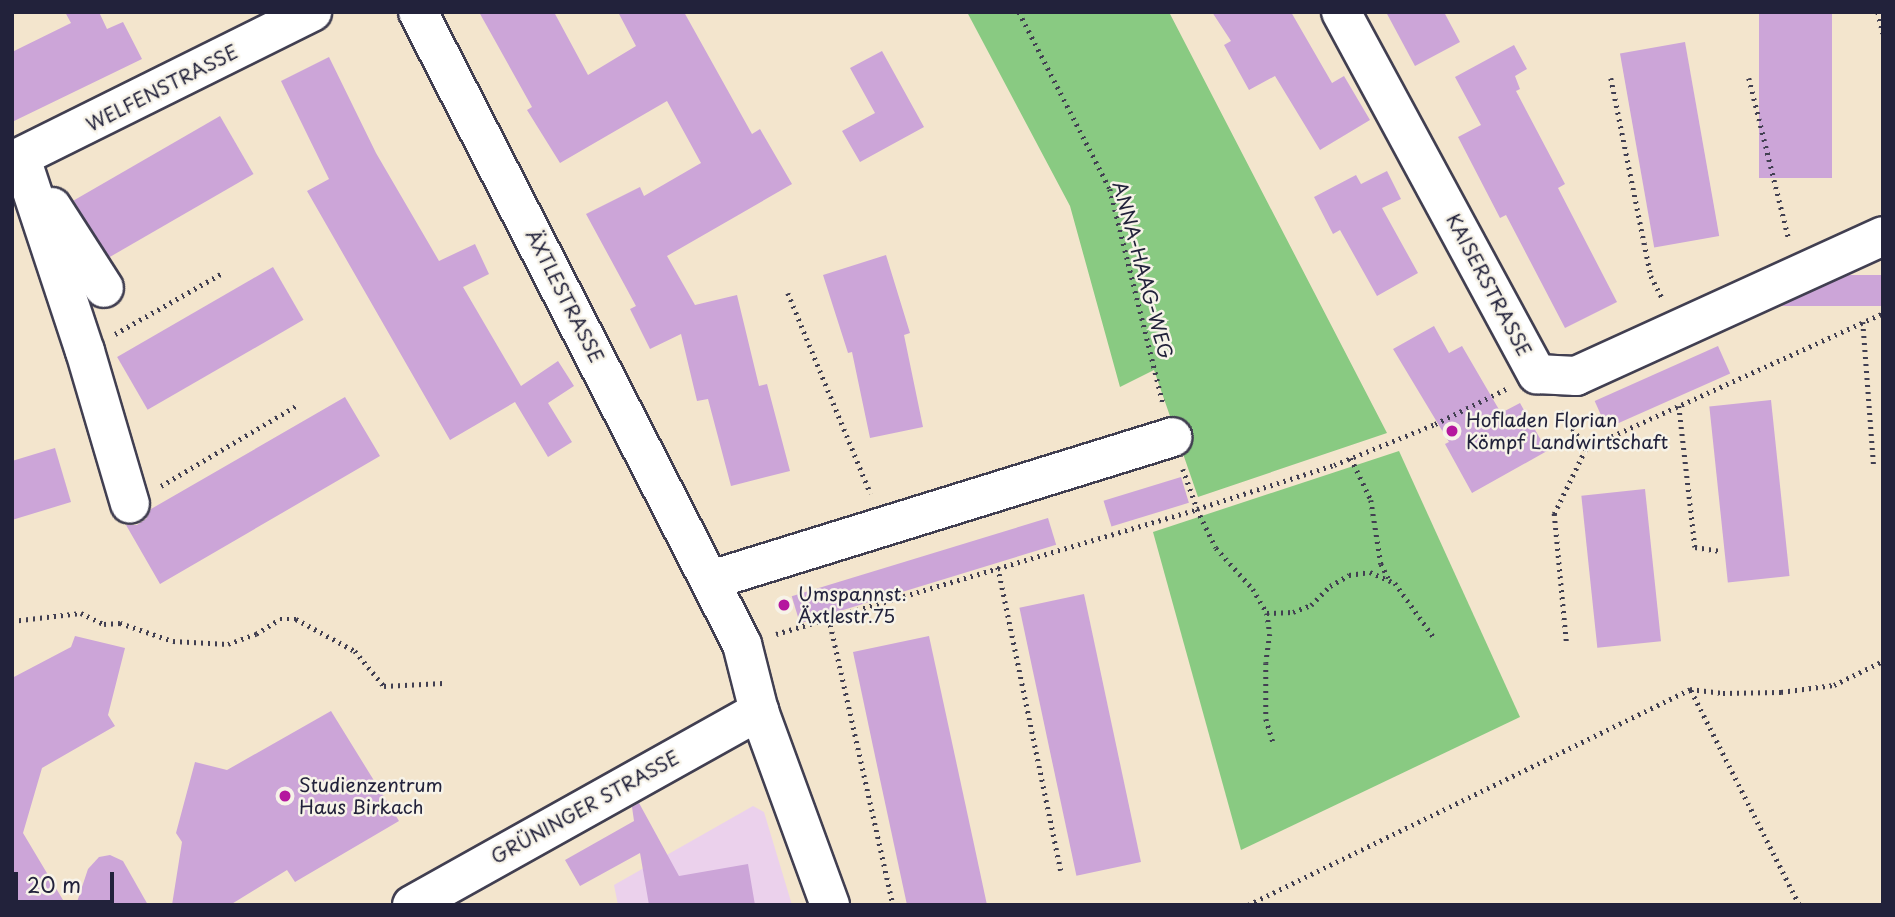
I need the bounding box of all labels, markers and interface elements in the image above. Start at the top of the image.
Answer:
street label: WELFENSTRASSE [82,40,242,136]
street label: ANNA-HAAG-WEG [1108,179,1178,361]
street label: KAISERSTRASSE [1442,210,1536,360]
street label: ÄXTLESTRASSE [522,225,608,367]
place label: Hofladen Florian Kömpf Landwirtschaft [1466,409,1669,453]
marker: Hofladen Florian Kömpf Landwirtschaft [1444,423,1460,439]
place label: Umspannst. Äxtlestr.75 [798,583,907,627]
marker: Umspannst. Äxtlestr.75 [776,597,792,613]
street label: GRÜNINGER STRASSE [485,745,685,869]
place label: Studienzentrum Haus Birkach [299,774,443,818]
marker: Studienzentrum Haus Birkach [277,788,293,804]
scale bar [18,858,117,902]
text: 20 m [27,868,81,900]

